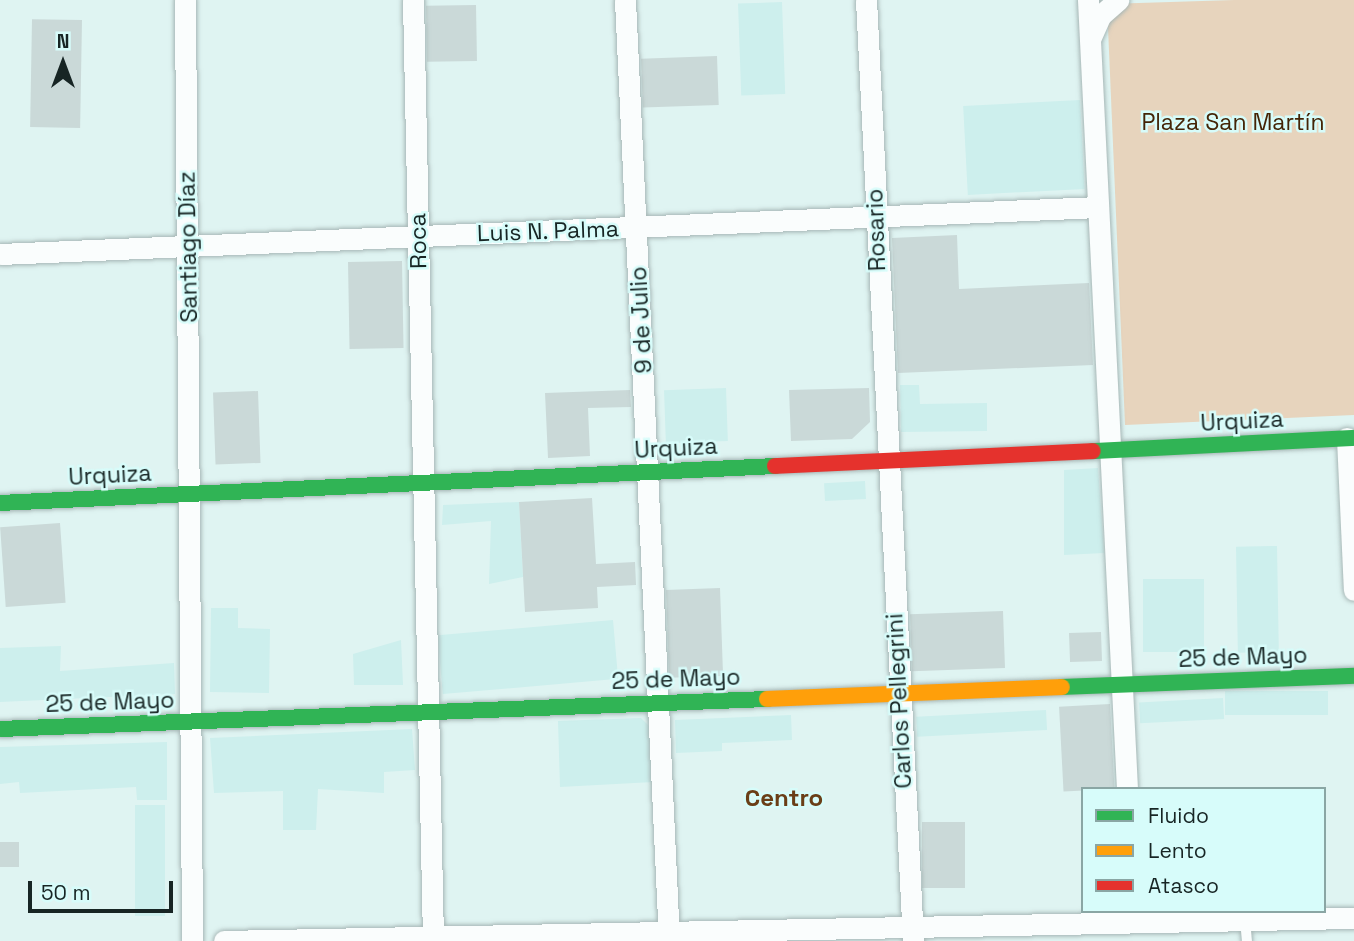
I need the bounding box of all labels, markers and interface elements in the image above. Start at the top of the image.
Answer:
north arrow [28,28,98,98]
text: N [57,29,69,54]
park label: Plaza San Martín [1141,108,1325,136]
street label: Santiago Díaz [173,171,203,323]
street label: Rosario [861,188,891,272]
street label: Roca [404,213,432,269]
street label: Luis N. Palma [476,215,620,247]
street label: 9 de Julio [624,266,658,374]
street label: Urquiza [1200,405,1284,437]
street label: Urquiza [634,432,718,464]
street label: Urquiza [68,459,152,491]
street label: Carlos Pellegrini [881,613,917,789]
street label: 25 de Mayo [1178,641,1308,673]
street label: 25 de Mayo [611,663,741,695]
street label: 25 de Mayo [45,686,175,718]
district label: Centro [745,784,823,812]
legend [1081,787,1326,913]
text: Fluido [1148,802,1209,829]
text: Lento [1148,837,1207,864]
scale bar [32,867,177,911]
text: Atasco [1148,872,1219,899]
text: 50 m [41,879,91,906]

